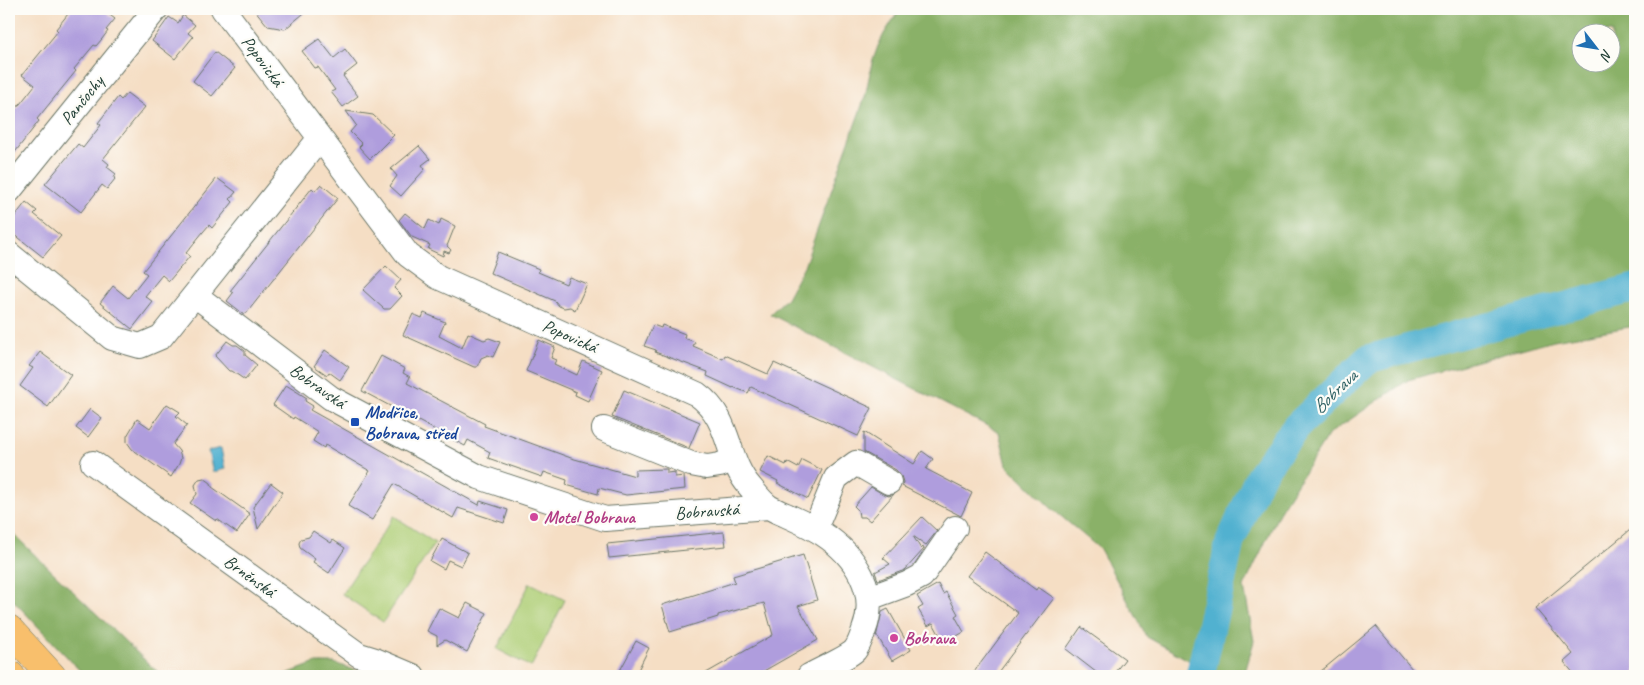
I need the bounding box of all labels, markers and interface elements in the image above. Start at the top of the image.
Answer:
north arrow [1572,22,1622,72]
street label: Popovická [237,31,290,92]
text: N [1596,46,1616,65]
street label: Pančochy [56,69,110,129]
street label: Popovická [539,314,603,359]
street label: Bobravská [286,359,352,415]
water label: Bobrava [1307,363,1364,419]
place label: Modřice, Bobrava, střed [365,401,459,444]
marker: Modřice, Bobrava, střed [349,416,361,428]
street label: Bobravská [674,498,742,524]
place label: Motel Bobrava [544,506,636,528]
marker: Motel Bobrava [528,511,540,523]
street label: Brněnská [220,550,282,603]
place label: Bobrava [904,627,957,649]
marker: Bobrava [888,632,900,644]

